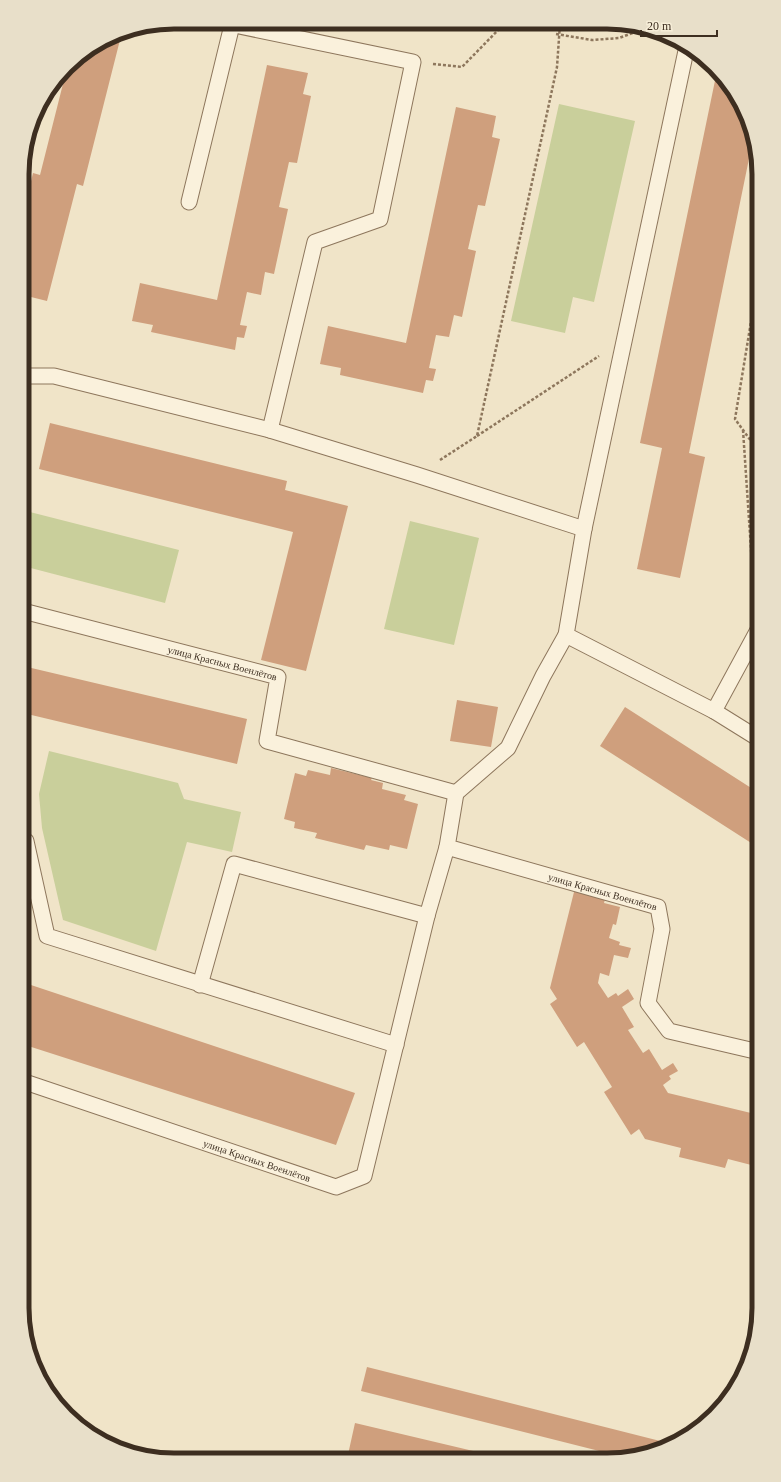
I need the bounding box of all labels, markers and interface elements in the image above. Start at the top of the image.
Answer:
scale bar [641,12,717,38]
text: 20 m [647,19,672,33]
street label: улица Красных Военлётов [167,643,278,682]
street label: улица Красных Военлётов [547,871,659,912]
street label: улица Красных Военлётов [202,1137,312,1184]

